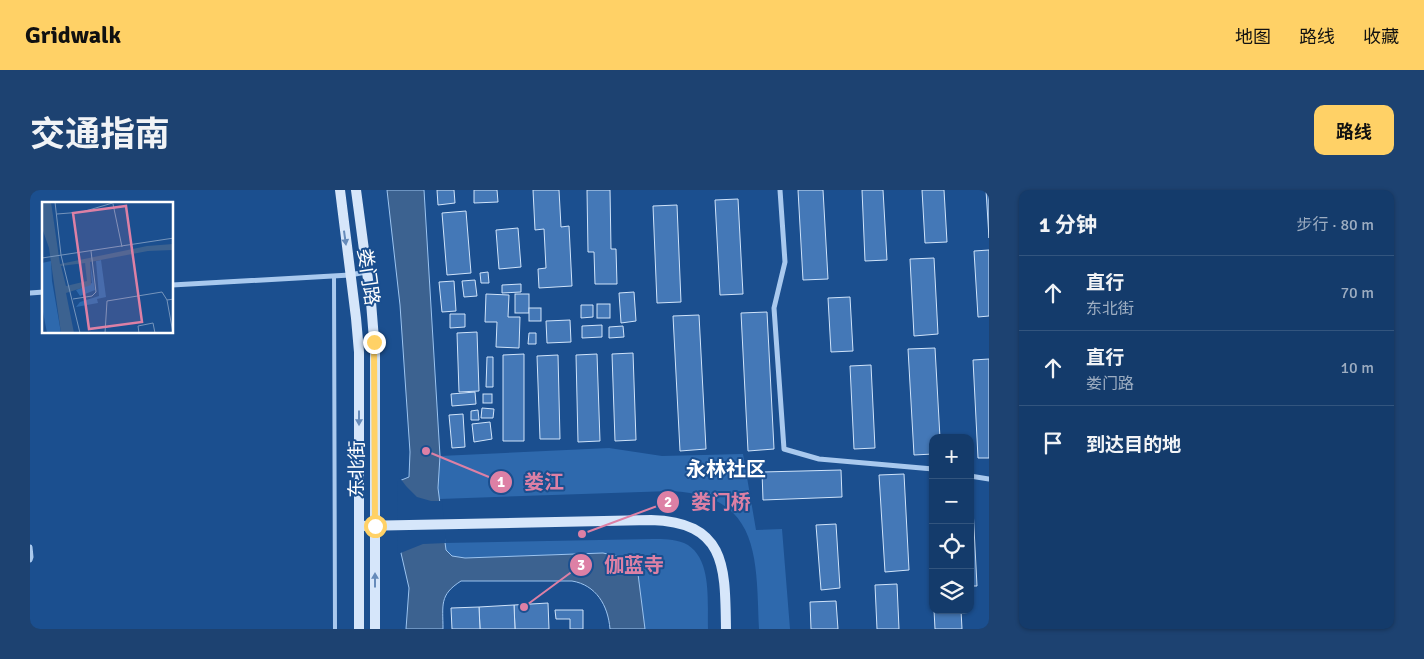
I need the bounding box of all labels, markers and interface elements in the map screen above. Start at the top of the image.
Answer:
text: Gridwalk [25,20,121,50]
text: 地图 [1235,26,1271,48]
text: 路线 [1299,26,1335,48]
text: 收藏 [1363,26,1399,48]
button: 路线 [1314,105,1394,155]
text: 交通指南 [30,113,170,156]
inset map [42,202,174,334]
text: 1 分钟 [1039,212,1097,238]
text: 步行 · 80 m [1297,215,1374,235]
one-way arrow [342,231,350,247]
street label: 娄门路 [352,247,384,307]
text: 直行 [1086,271,1124,295]
icon: ahead [1039,279,1067,307]
text: 70 m [1340,283,1374,303]
text: 东北街 [1086,299,1134,319]
route end [363,331,386,354]
text: 直行 [1086,346,1124,370]
icon: ahead [1039,354,1067,382]
text: 10 m [1340,358,1374,378]
text: 娄门路 [1086,374,1134,394]
one-way arrow [355,411,363,427]
icon: arrive [1039,429,1067,457]
text: 到达目的地 [1086,433,1181,457]
map controls [929,434,974,614]
button: + [929,434,974,479]
street label: 东北街 [345,440,369,498]
district label: 永林社区 [686,457,766,482]
callout: 娄江 [489,465,574,500]
text: 娄江 [524,470,564,495]
text: 1 [497,473,505,491]
button: − [929,479,974,524]
callout: 娄门桥 [656,484,761,519]
text: 娄门桥 [691,490,751,515]
text: 2 [664,493,672,511]
route start [364,515,387,538]
button: locate [929,524,974,569]
callout: 伽蓝寺 [569,547,674,582]
text: 伽蓝寺 [604,553,664,578]
text: 3 [577,556,585,574]
button: layers [929,569,974,614]
one-way arrow [371,572,379,588]

